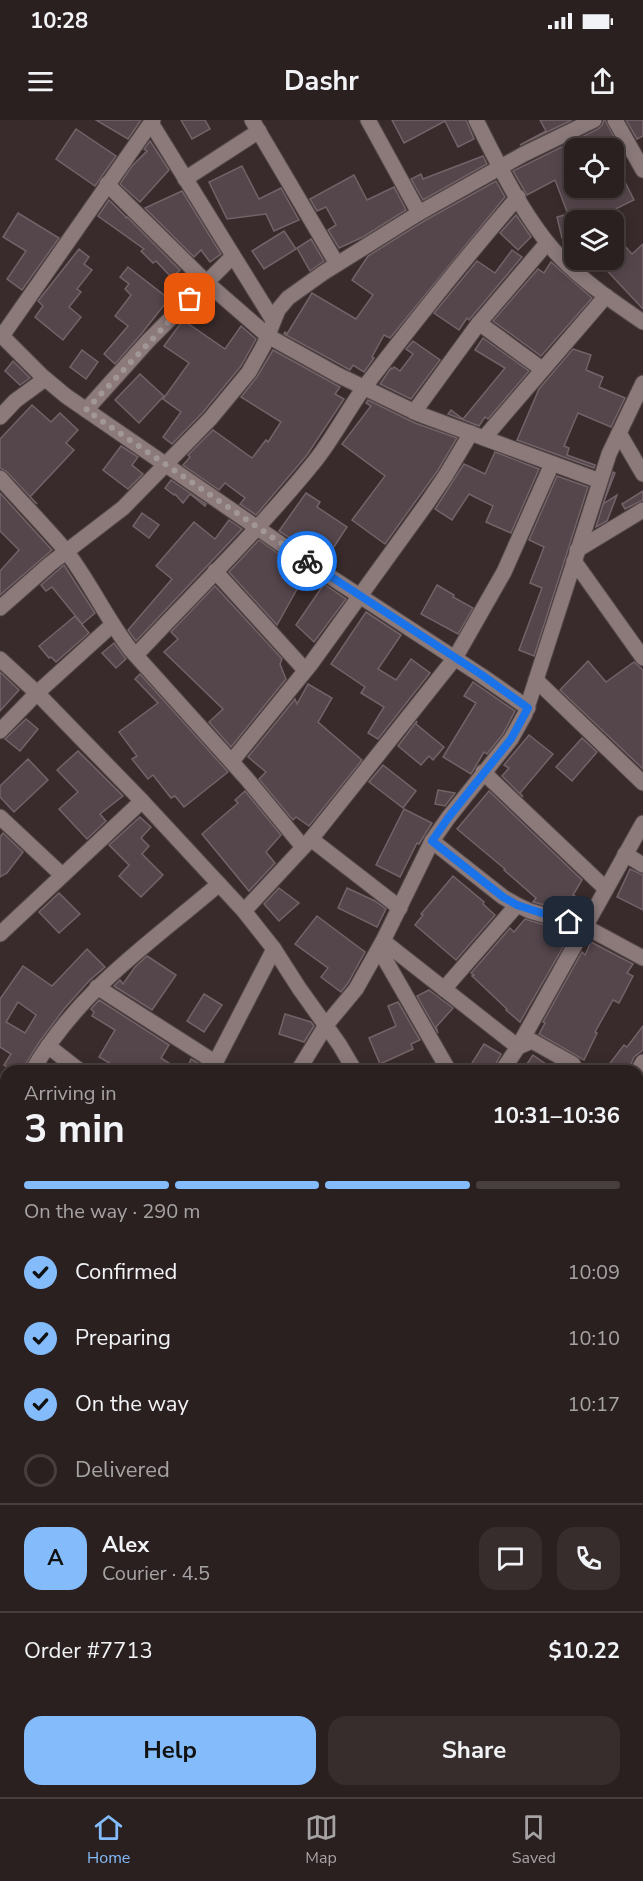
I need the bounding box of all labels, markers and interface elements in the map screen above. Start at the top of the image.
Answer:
text: 10:28 [30,6,88,36]
text: Dashr [284,63,359,100]
icon: menu [24,65,57,98]
icon: share [586,65,619,98]
map controls [564,138,624,270]
button: locate [564,138,624,198]
button: layers [564,210,624,270]
pin [164,273,215,324]
icon: bag [173,282,206,315]
courier [277,531,337,591]
icon: bike [291,545,324,578]
pin [543,896,594,947]
icon: home [552,905,585,938]
text: Arriving in [24,1080,117,1107]
text: 10:31–10:36 [492,1101,620,1131]
text: 3 min [24,1103,125,1156]
text: On the way · 290 m [24,1198,200,1225]
icon: check [24,1256,57,1289]
text: Confirmed [75,1257,177,1287]
text: 10:09 [567,1259,620,1286]
icon: check [24,1322,57,1355]
text: Preparing [75,1323,171,1353]
text: 10:10 [567,1325,620,1352]
icon: check [24,1388,57,1421]
text: On the way [75,1389,189,1419]
text: 10:17 [567,1391,620,1418]
text: Delivered [75,1455,170,1485]
button: chat [479,1527,542,1590]
button: phone [557,1527,620,1590]
text: Alex [102,1530,149,1560]
text: A [47,1543,64,1573]
text: Courier · 4.5 [102,1560,210,1587]
text: Order #7713 [24,1636,153,1666]
text: $10.22 [549,1636,620,1666]
button: Help [24,1716,316,1785]
button: Share [328,1716,620,1785]
tab: Home [87,1811,130,1869]
tab: Map [305,1811,338,1869]
tab: Saved [512,1811,556,1869]

